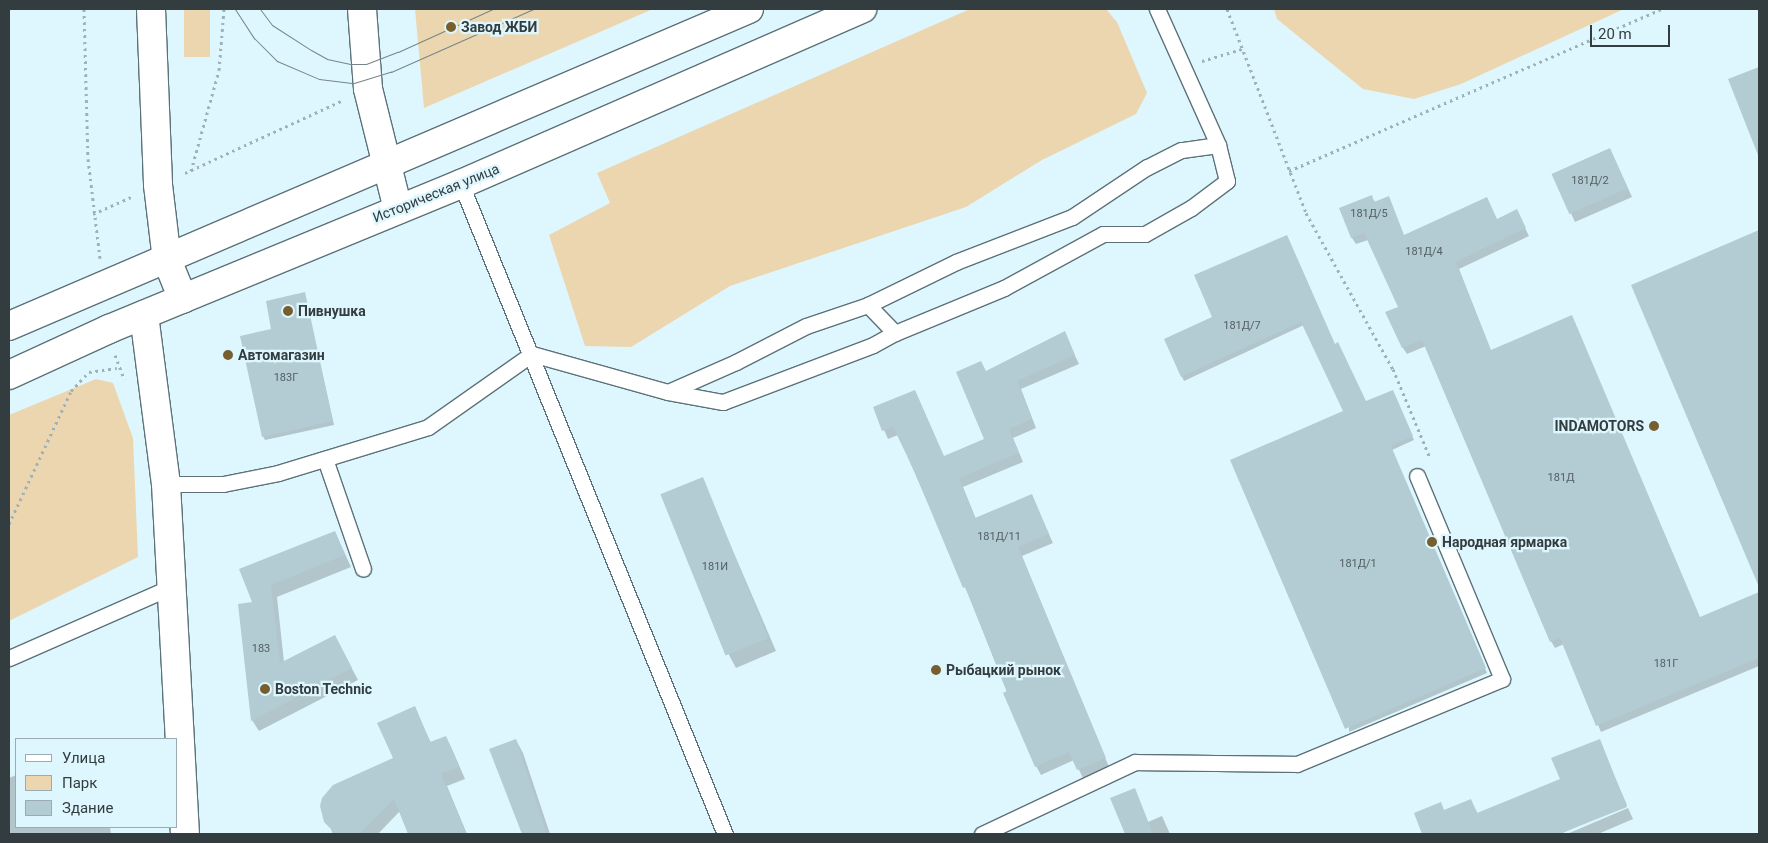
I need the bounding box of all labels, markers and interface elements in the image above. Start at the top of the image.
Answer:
scale bar [1593,15,1673,47]
place label: Завод ЖБИ [461,19,537,35]
marker: Завод ЖБИ [445,21,457,33]
text: 20 m [1598,25,1632,43]
street label: Историческая улица [370,160,502,226]
house number: 181Д/2 [1571,174,1609,188]
house number: 181Д/5 [1350,207,1388,221]
house number: 181Д/4 [1405,245,1443,259]
place label: Пивнушка [298,303,366,319]
marker: Пивнушка [282,305,294,317]
house number: 181Д/7 [1223,319,1261,333]
place label: Автомагазин [238,347,325,363]
marker: Автомагазин [222,349,234,361]
house number: 183Г [274,371,298,385]
place label: INDAMOTORS [1554,418,1644,434]
marker: INDAMOTORS [1648,420,1660,432]
house number: 181Д [1548,471,1574,485]
house number: 181Д/11 [977,530,1021,544]
place label: Народная ярмарка [1442,534,1567,550]
marker: Народная ярмарка [1426,536,1438,548]
house number: 181Д/1 [1339,557,1377,571]
house number: 181И [702,560,728,574]
house number: 183 [252,642,270,656]
house number: 181Г [1654,657,1678,671]
place label: Рыбацкий рынок [946,662,1061,678]
marker: Рыбацкий рынок [930,664,942,676]
place label: Boston Technic [275,681,372,697]
marker: Boston Technic [259,683,271,695]
legend [15,738,178,828]
text: Улица [62,749,105,767]
text: Парк [62,774,97,792]
text: Здание [62,799,113,817]

